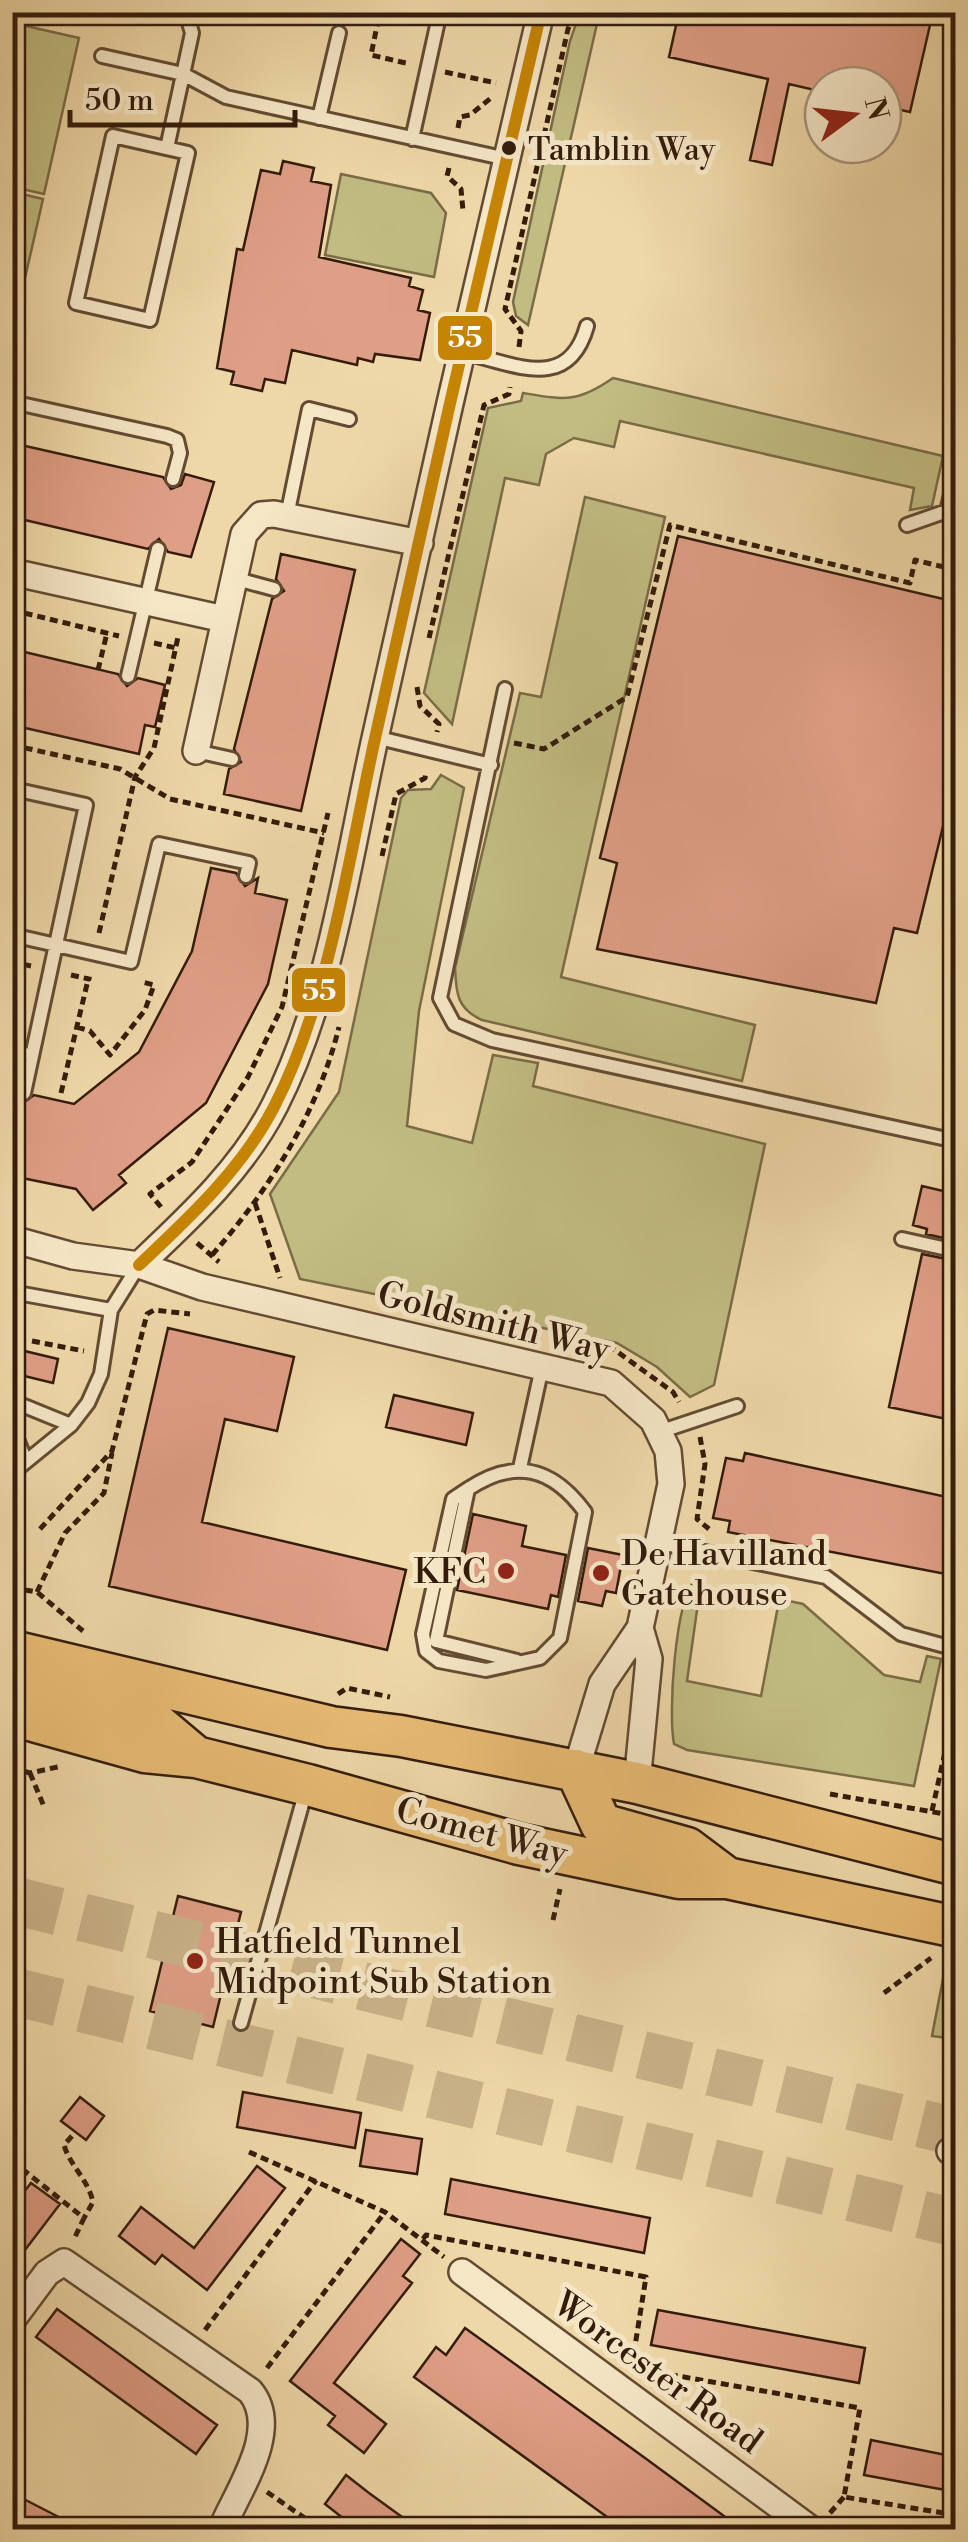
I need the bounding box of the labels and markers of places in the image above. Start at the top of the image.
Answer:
place label: Tamblin Way [528,130,716,170]
marker: Tamblin Way [499,138,519,158]
place label: De Havilland Gatehouse [621,1533,827,1616]
place label: KFC [413,1551,486,1594]
marker: KFC [495,1560,517,1582]
marker: De Havilland Gatehouse [590,1562,612,1584]
place label: Hatfield Tunnel Midpoint Sub Station [215,1921,552,2004]
marker: Hatfield Tunnel Midpoint Sub Station [184,1950,206,1972]

